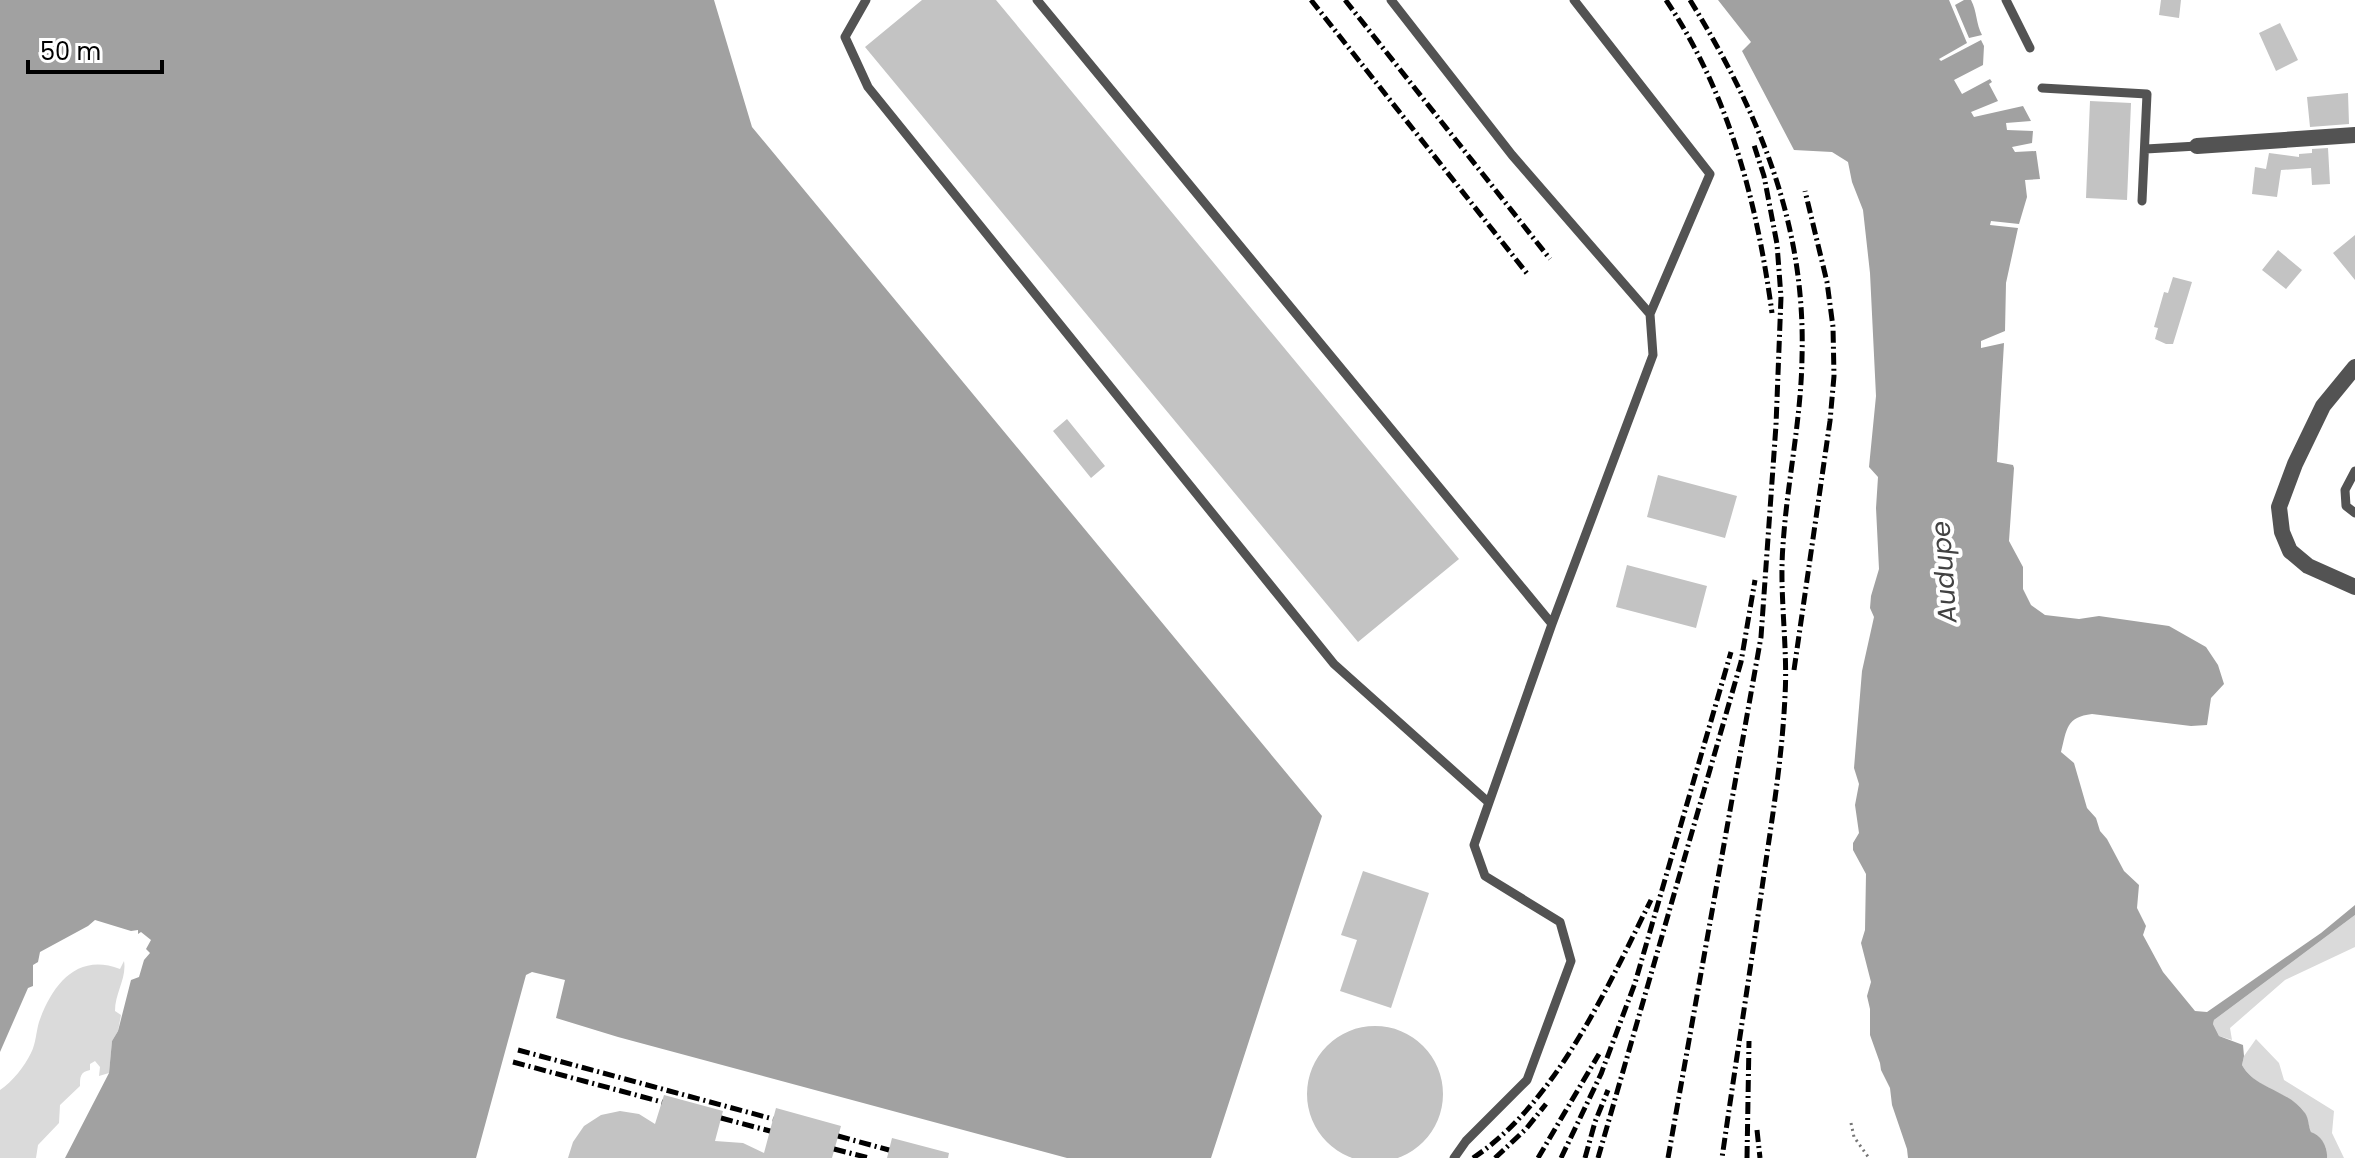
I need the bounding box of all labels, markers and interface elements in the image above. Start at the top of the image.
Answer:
scale bar [28,24,162,74]
text: 50 m [40,35,101,68]
water label: Audupe [1922,520,1966,625]

